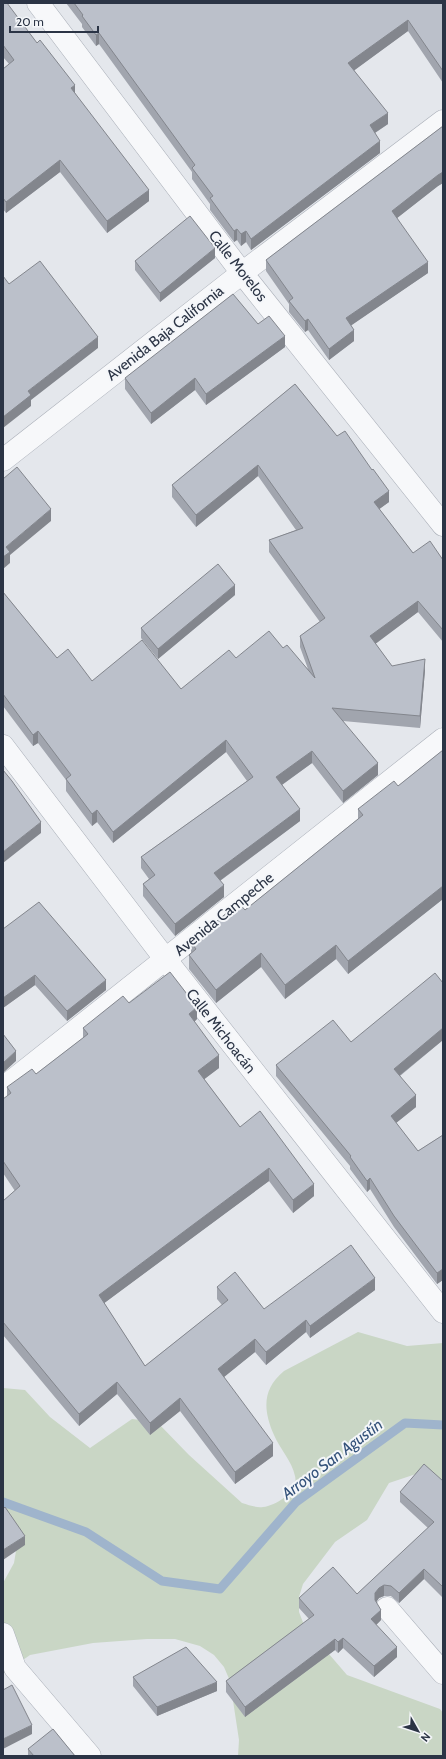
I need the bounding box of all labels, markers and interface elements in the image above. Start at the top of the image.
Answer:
scale bar [10,8,98,34]
text: 20 m [16,14,44,29]
street label: Calle Morelos [205,227,271,305]
street label: Avenida Baja California [103,281,228,384]
street label: Avenida Campeche [171,868,277,959]
street label: Calle Michoacán [182,985,260,1077]
water label: Arroyo San Agustín [277,1415,386,1504]
north arrow [398,1711,438,1751]
text: N [418,1730,434,1745]

